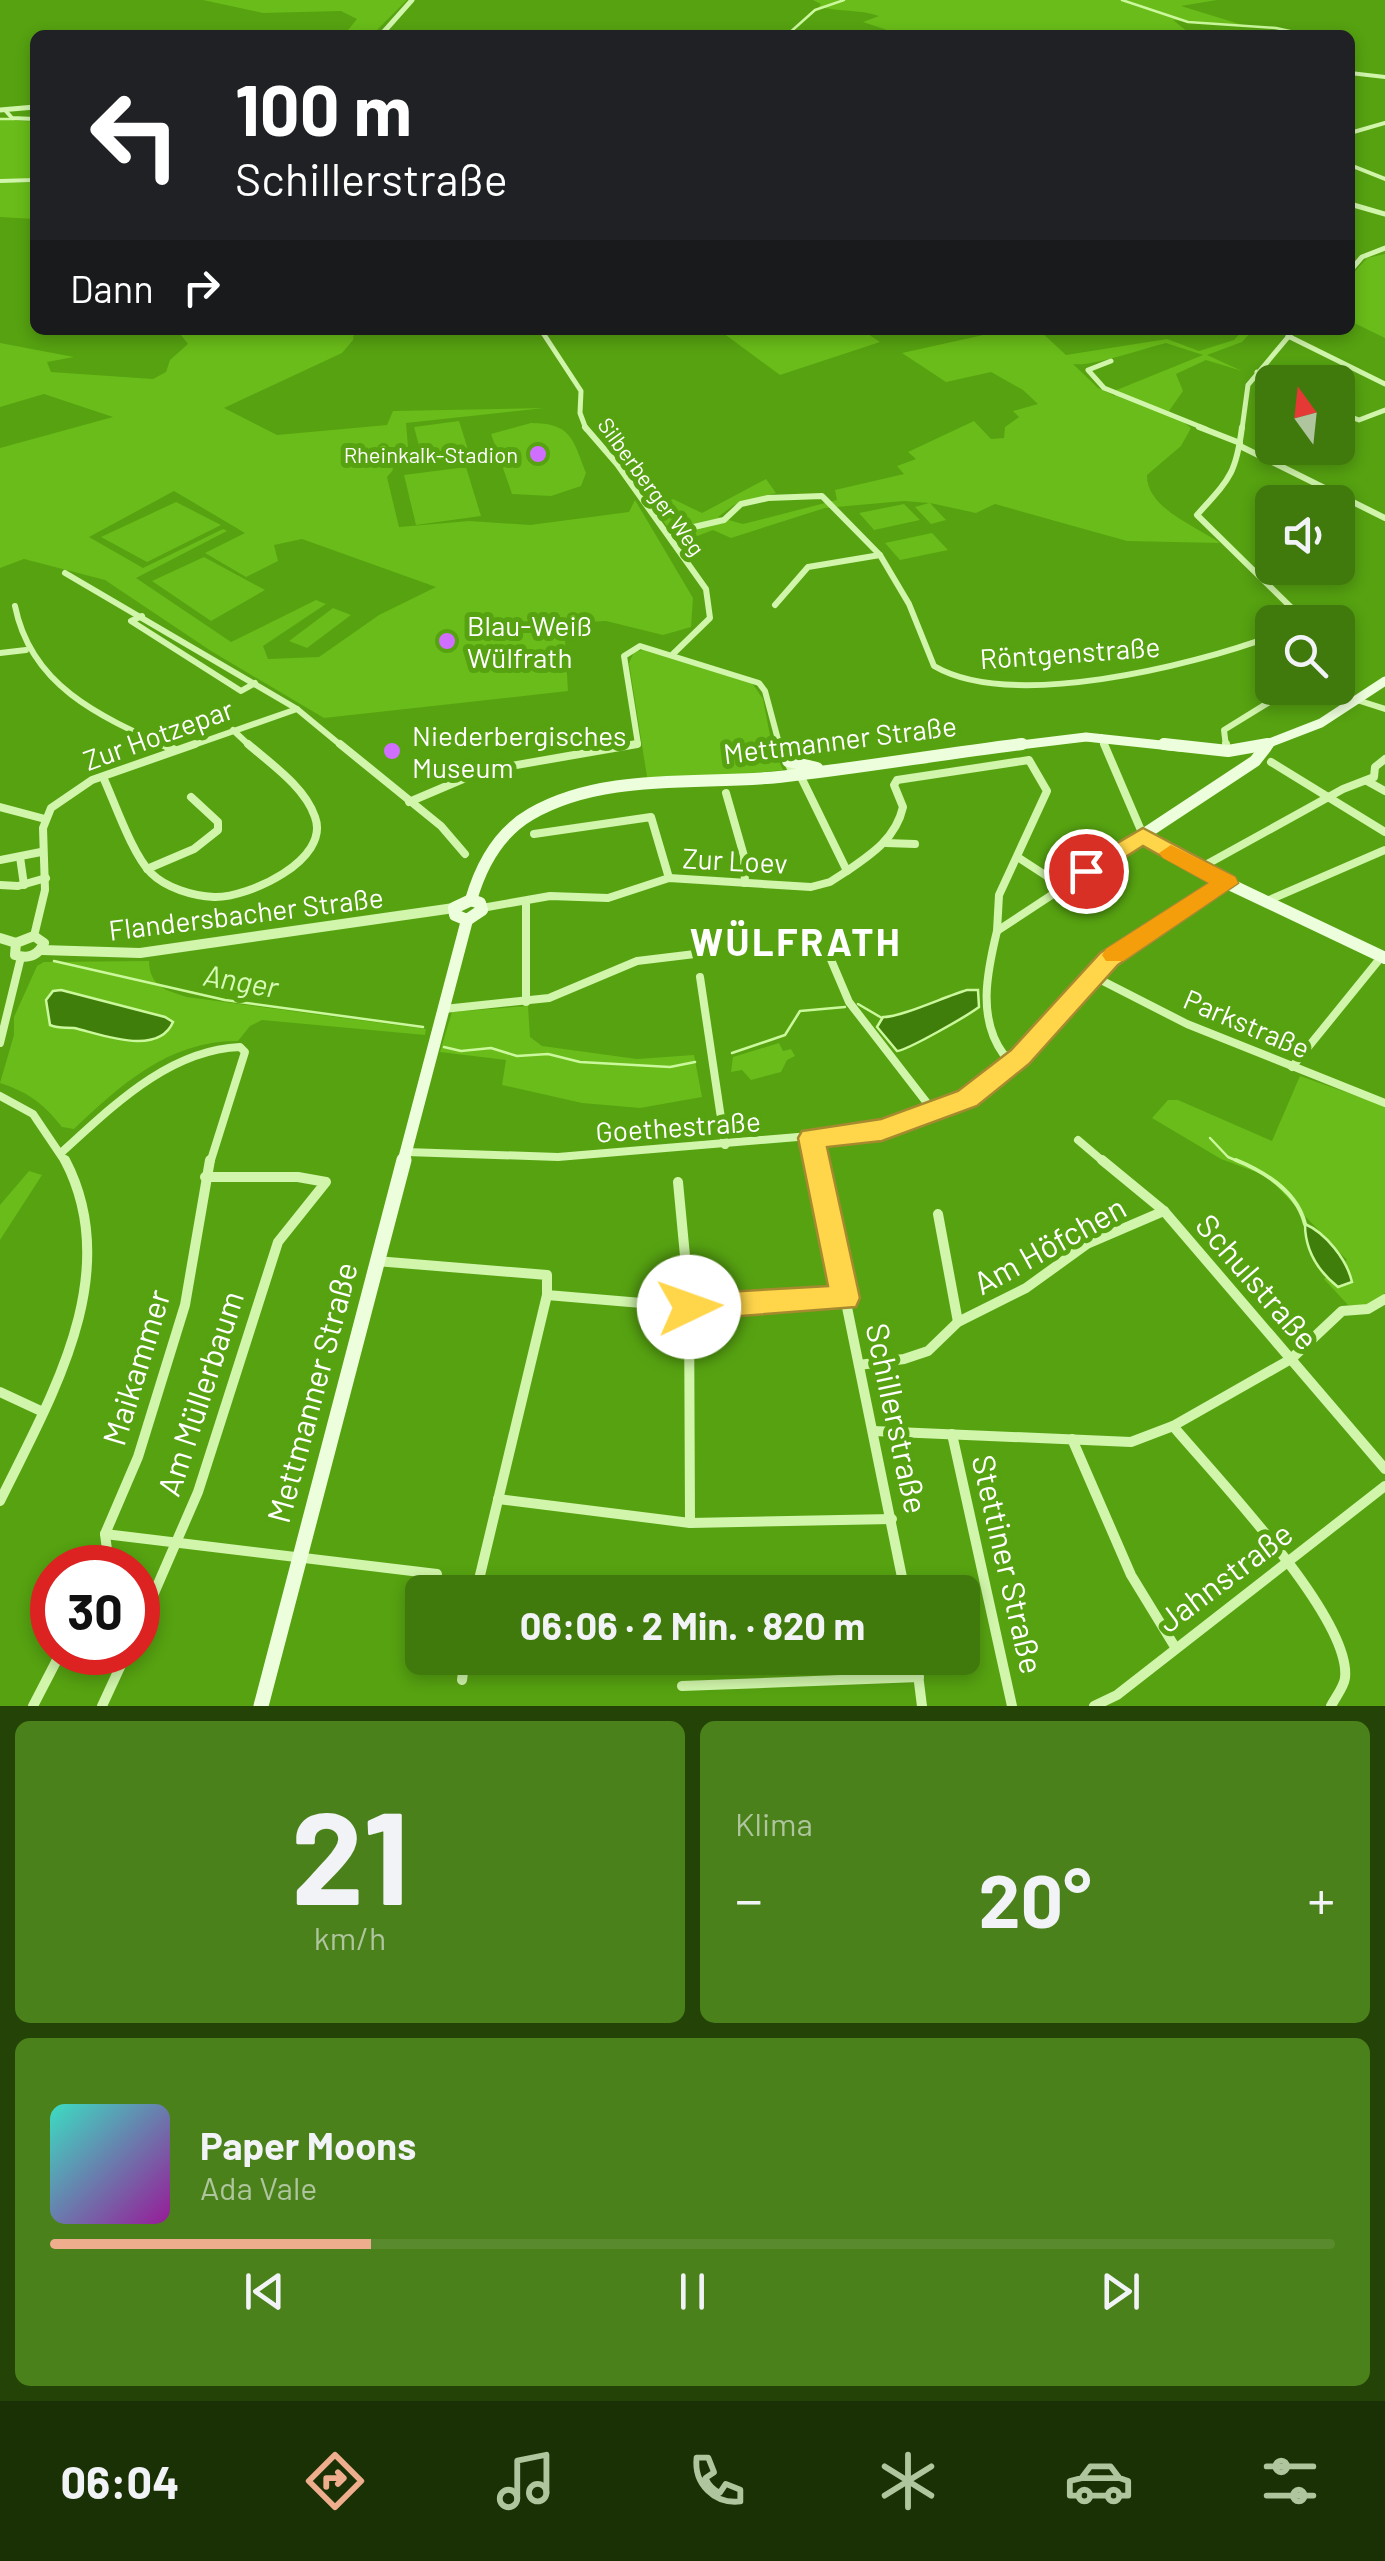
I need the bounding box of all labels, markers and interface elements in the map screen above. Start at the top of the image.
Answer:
text: 100 m [235,66,412,150]
icon: left [70,70,200,200]
text: Schillerstraße [235,151,508,205]
icon: right [174,260,229,315]
text: Dann [70,265,154,311]
north arrow [1255,365,1355,465]
map controls [1255,365,1355,705]
street label: Silberberger Weg [593,412,711,560]
place label: Rheinkalk-Stadion [344,441,518,467]
marker: Rheinkalk-Stadion [527,443,549,465]
button: sound [1255,485,1355,585]
button: search [1255,605,1355,705]
place label: Blau-Weiß Wülfrath [467,608,592,674]
street label: Röntgenstraße [979,629,1161,675]
marker: Blau-Weiß Wülfrath [436,630,458,652]
street label: Zur Hotzepar [78,691,238,777]
street label: Mettmanner Straße [721,708,959,770]
place label: Niederbergisches Museum [412,718,626,784]
marker: Niederbergisches Museum [381,740,403,762]
pin [1044,829,1129,914]
street label: Zur Loev [682,840,788,880]
icon: arrive [1059,844,1114,899]
street label: Flandersbacher Straße [107,879,385,947]
district label: WÜLFRATH [690,918,902,964]
water label: Anger [201,956,282,1004]
street label: Parkstraße [1179,981,1315,1065]
street label: Goethestraße [594,1103,762,1149]
street label: Am Höfchen [966,1187,1132,1301]
street label: Schulstraße [1189,1206,1327,1356]
position arrow [637,1255,741,1359]
street label: Mettmanner Straße [258,1257,364,1527]
street label: Maikammer [93,1284,177,1449]
street label: Am Müllerbaum [148,1286,250,1500]
street label: Schillerstraße [859,1319,937,1517]
street label: Stettiner Straße [965,1451,1053,1677]
street label: Jahnstraße [1149,1513,1299,1639]
speed limit sign: 30 [30,1545,160,1675]
text: 06:06 · 2 Min. · 820 m [520,1602,865,1648]
text: 21 [291,1775,409,1931]
text: Klima [735,1804,813,1842]
text: 20° [979,1853,1091,1943]
text: − [735,1865,763,1931]
text: + [1307,1865,1335,1931]
text: km/h [314,1918,386,1956]
text: Paper Moons [200,2122,416,2168]
text: Ada Vale [200,2168,317,2206]
icon: previous [237,2264,292,2319]
icon: pause [665,2264,720,2319]
icon: next [1093,2264,1148,2319]
icon: directions [300,2446,370,2516]
icon: music [491,2446,561,2516]
icon: phone [682,2446,752,2516]
icon: climate [873,2446,943,2516]
icon: car [1064,2446,1134,2516]
icon: filters [1255,2446,1325,2516]
text: 06:04 [60,2454,180,2508]

